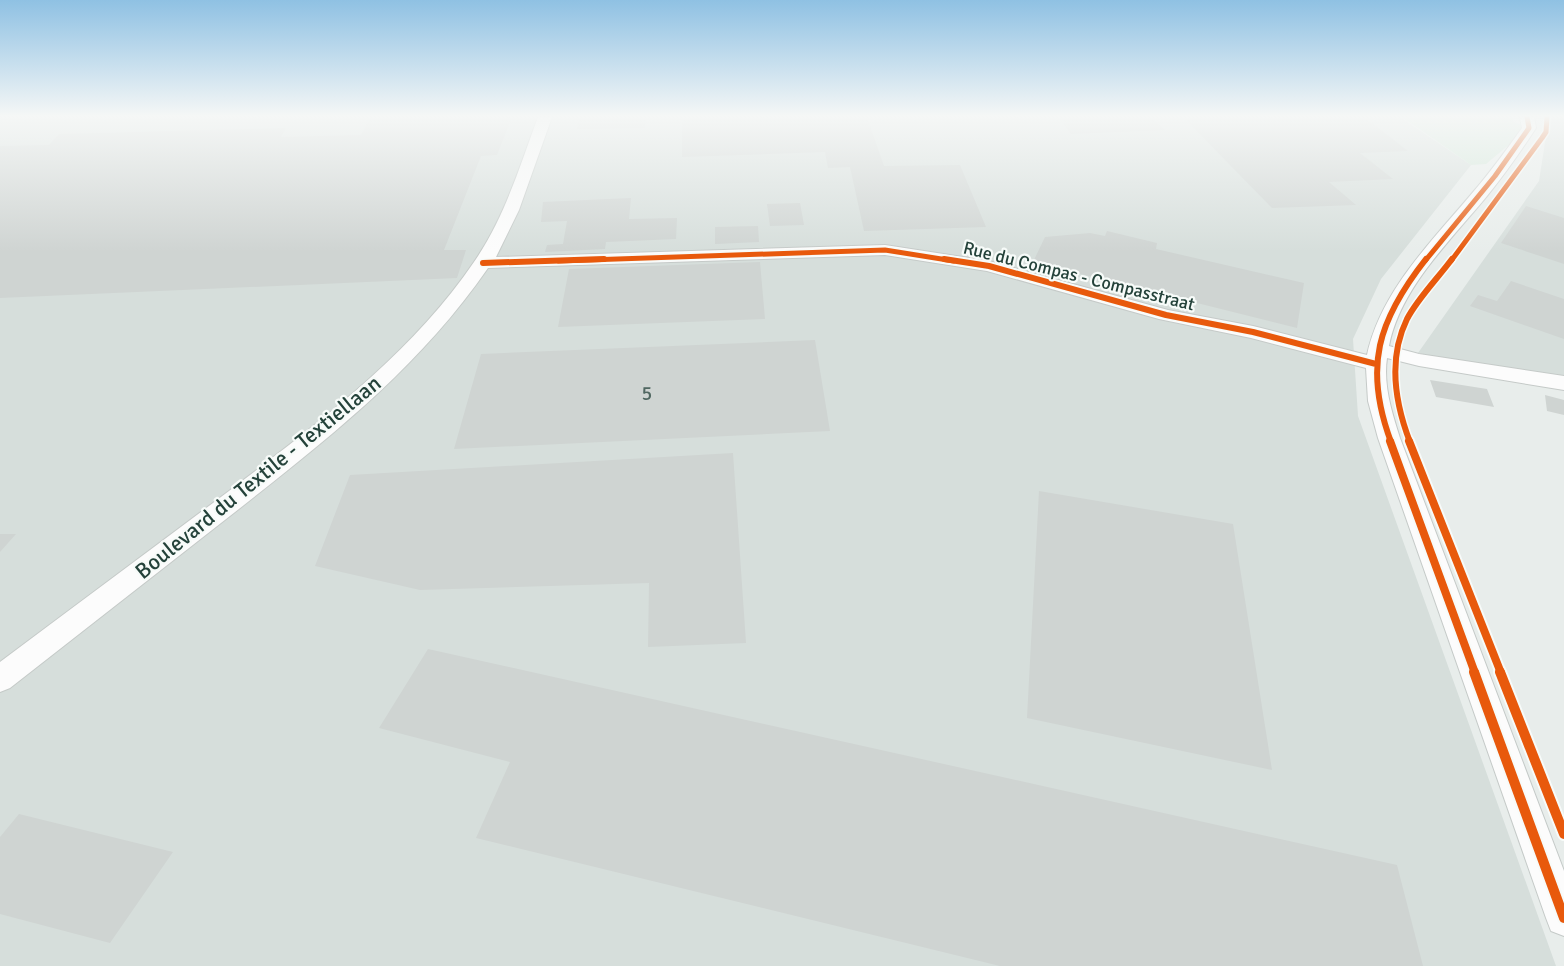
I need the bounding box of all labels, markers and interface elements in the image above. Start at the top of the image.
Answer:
street label: Rue du Compas - Compasstraat [961,237,1197,315]
street label: Boulevard du Textile - Textiellaan [130,369,386,585]
house number: 5 [642,381,652,406]

